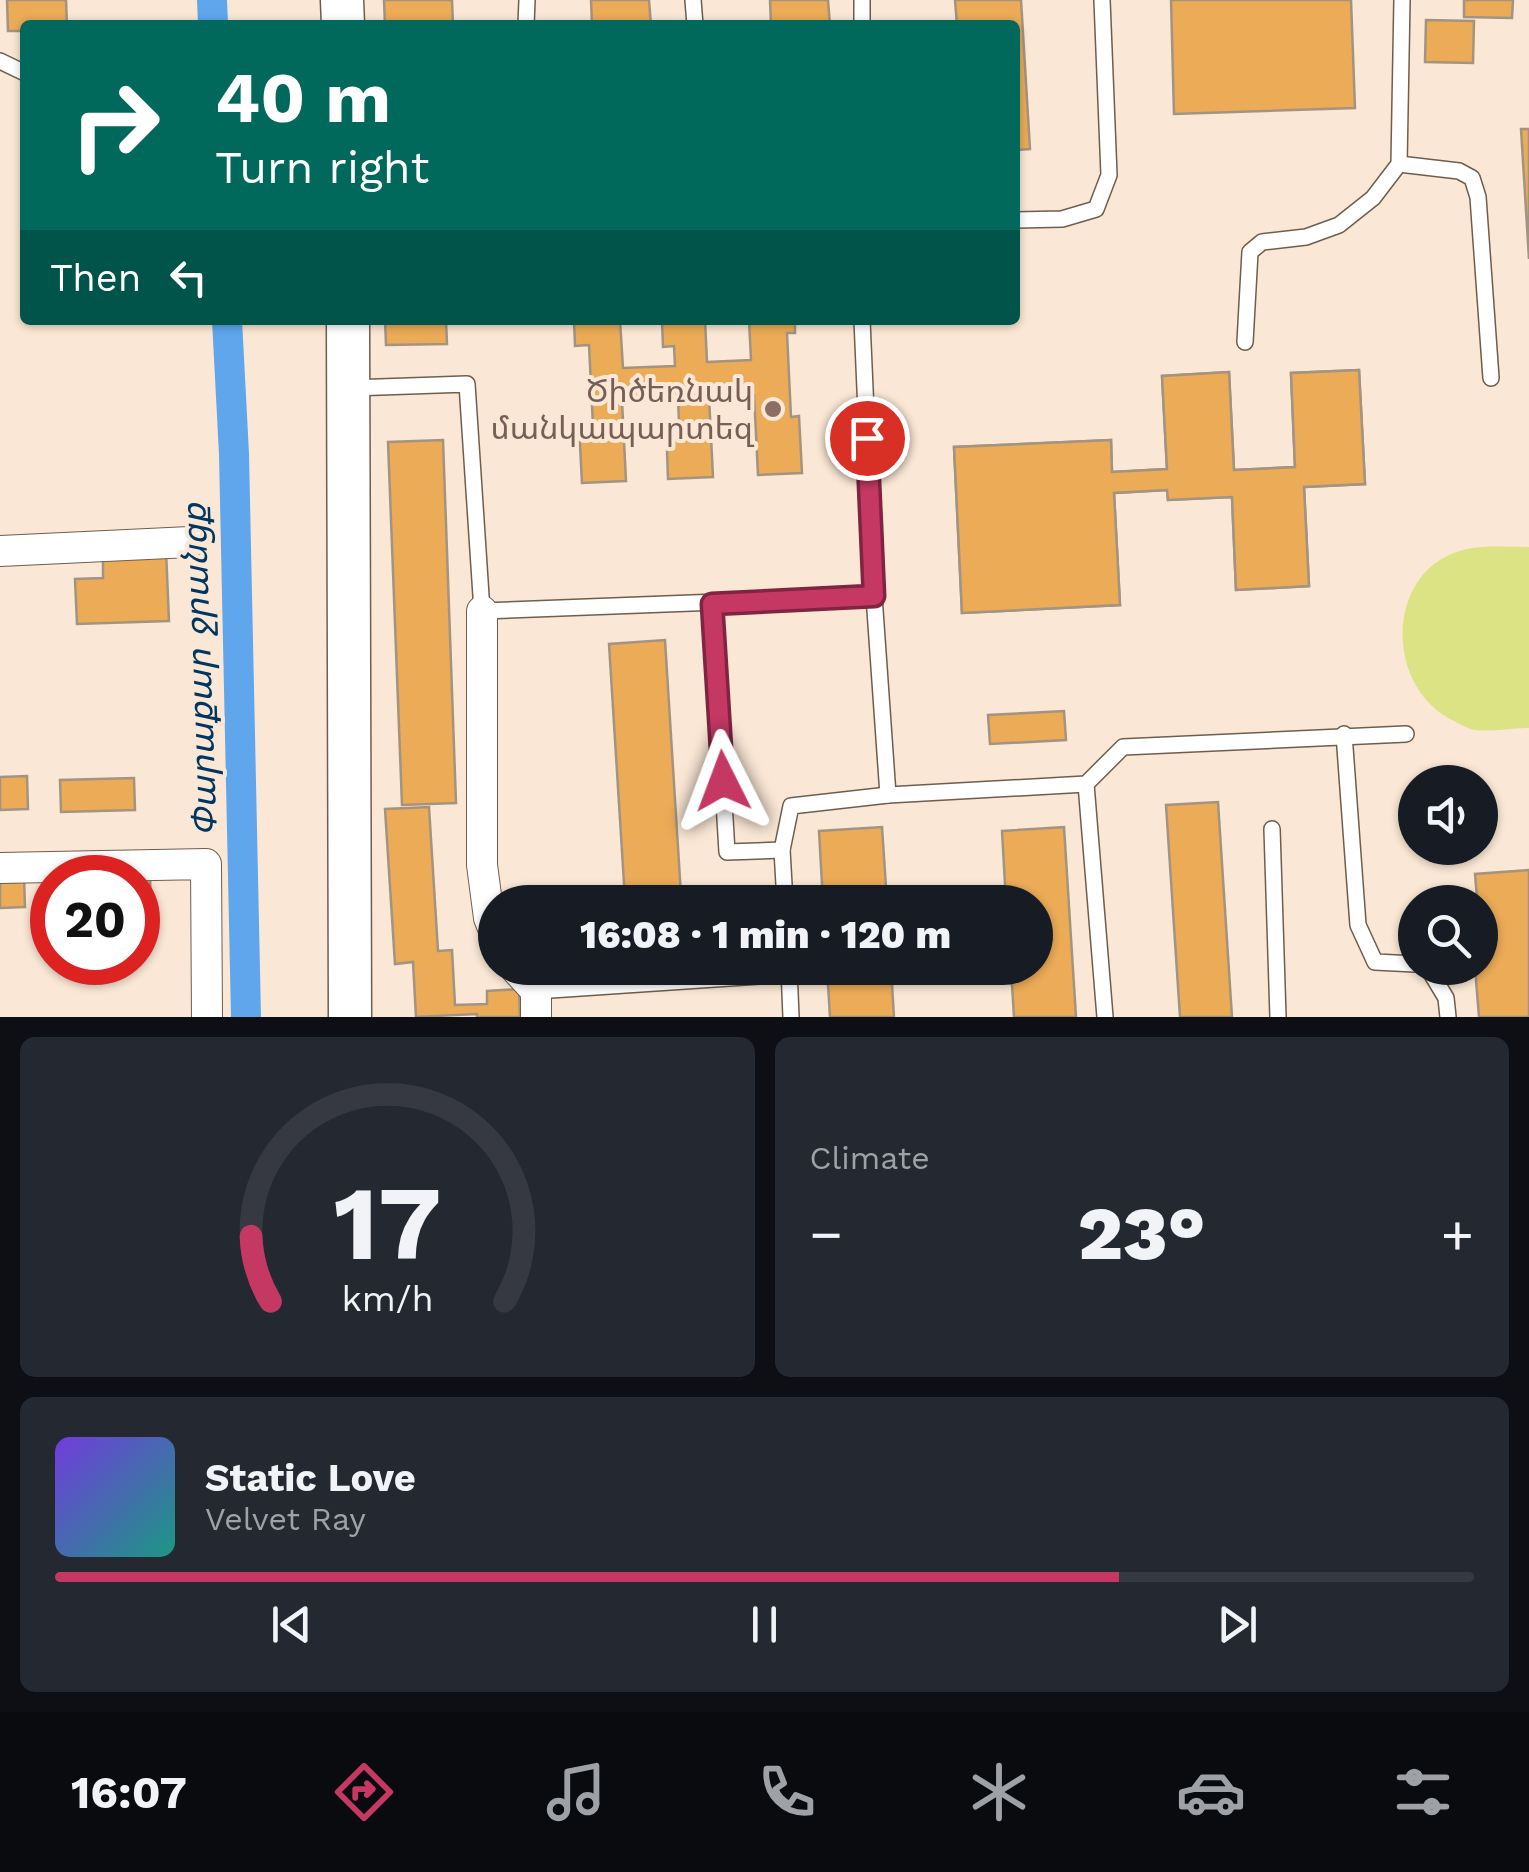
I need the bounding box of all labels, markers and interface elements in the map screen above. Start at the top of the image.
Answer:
text: 40 m [215,57,391,139]
icon: right [50,60,180,190]
text: Turn right [215,141,429,194]
icon: left [161,250,216,305]
text: Then [50,256,141,300]
place label: Ծիծեռնակ մանկապարտեզ [491,372,755,447]
pin [825,396,910,481]
marker: Ծիծեռնակ մանկապարտեզ [762,398,784,420]
icon: arrive [840,411,895,466]
water label: Փարաքար ջրանցք [172,501,226,837]
position arrow [671,729,775,833]
map controls [1398,765,1498,985]
button: sound [1398,765,1498,865]
speed limit sign: 20 [30,855,160,985]
button: search [1398,885,1498,985]
text: 16:08 · 1 min · 120 m [580,913,951,957]
text: Climate [810,1139,930,1177]
text: 17 [333,1162,441,1284]
text: 23° [1078,1189,1206,1277]
text: − [810,1202,843,1266]
text: + [1441,1202,1474,1266]
text: km/h [341,1278,433,1320]
text: Static Love [205,1456,416,1500]
text: Velvet Ray [205,1500,366,1538]
icon: previous [264,1597,319,1652]
icon: pause [737,1597,792,1652]
icon: next [1210,1597,1265,1652]
icon: directions [329,1757,399,1827]
icon: music [541,1757,611,1827]
icon: phone [752,1757,822,1827]
icon: climate [964,1757,1034,1827]
icon: car [1176,1757,1246,1827]
icon: filters [1388,1757,1458,1827]
text: 16:07 [71,1766,187,1819]

